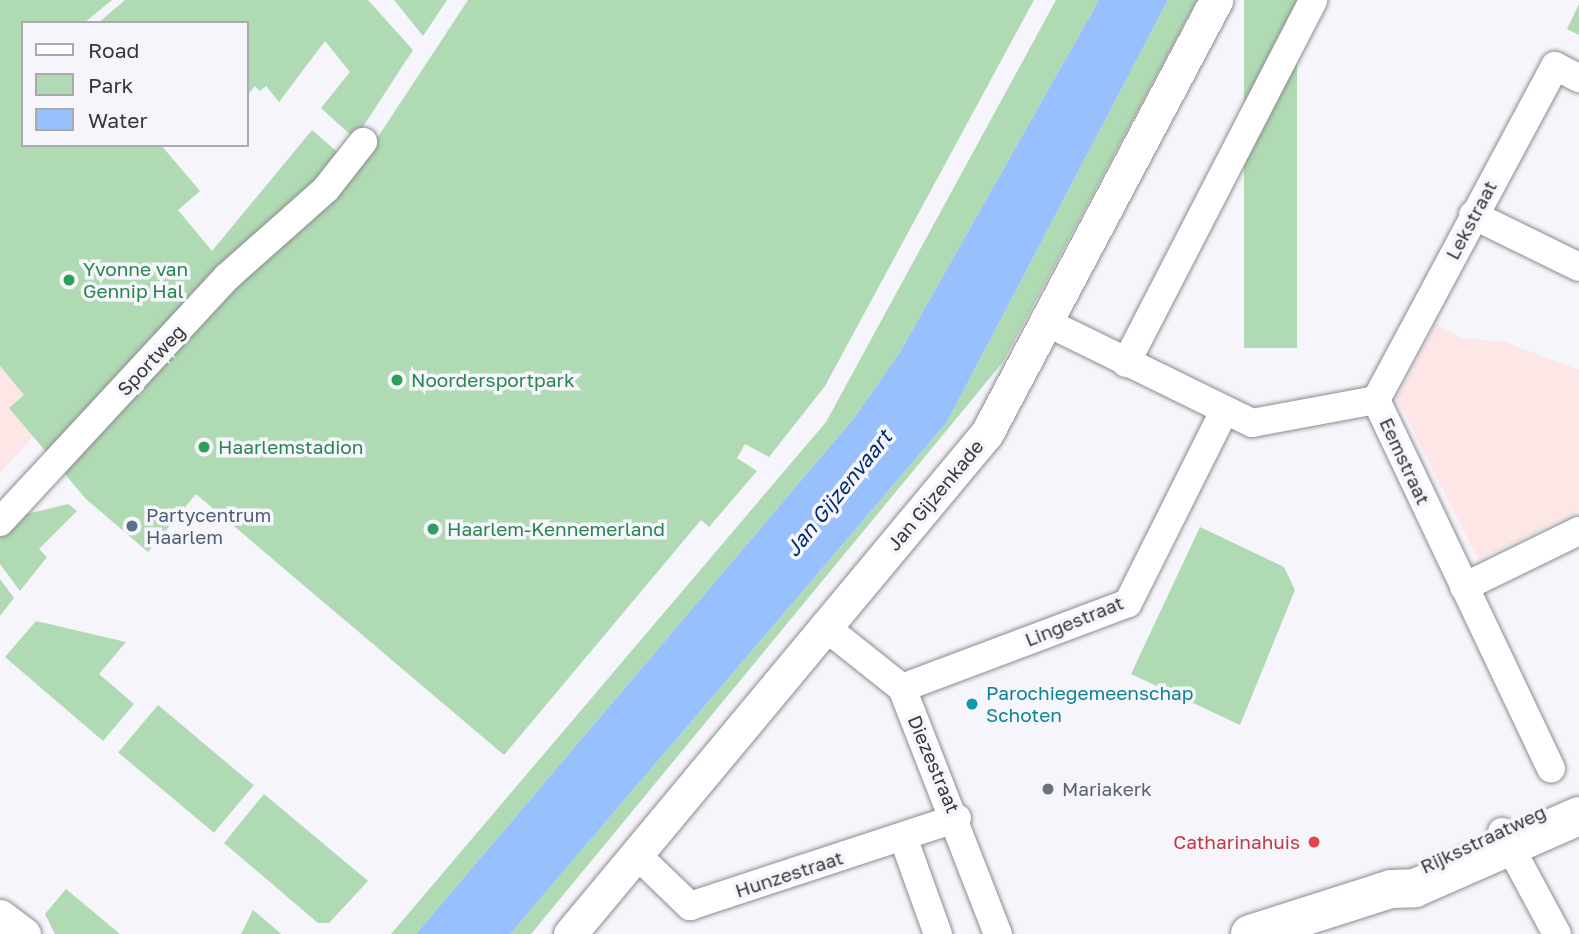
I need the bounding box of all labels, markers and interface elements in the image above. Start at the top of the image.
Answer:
legend [21,21,248,147]
text: Road [88,37,139,63]
text: Park [88,72,133,98]
text: Water [88,107,148,133]
street label: Lekstraat [1441,177,1501,263]
place label: Yvonne van Gennip Hal [83,258,188,302]
marker: Yvonne van Gennip Hal [61,272,77,288]
street label: Sportweg [112,320,190,400]
place label: Noordersportpark [411,369,575,391]
marker: Noordersportpark [389,372,405,388]
street label: Eemstraat [1375,414,1435,508]
water label: Jan Gijzenvaart [779,425,897,561]
street label: Jan Gijzenkade [882,435,988,555]
place label: Haarlemstadion [218,436,363,458]
marker: Haarlemstadion [196,439,212,455]
place label: Partycentrum Haarlem [146,504,271,548]
marker: Partycentrum Haarlem [124,518,140,534]
place label: Haarlem-Kennemerland [447,518,665,540]
marker: Haarlem-Kennemerland [425,521,441,537]
street label: Lingestraat [1021,591,1127,651]
place label: Parochiegemeenschap Schoten [986,682,1194,726]
marker: Parochiegemeenschap Schoten [964,696,980,712]
street label: Diezestraat [903,712,965,816]
place label: Mariakerk [1062,778,1152,800]
marker: Mariakerk [1040,781,1056,797]
street label: Rijksstraatweg [1417,800,1549,878]
place label: Catharinahuis [1173,831,1300,853]
marker: Catharinahuis [1306,834,1322,850]
street label: Hunzestraat [732,846,846,902]

